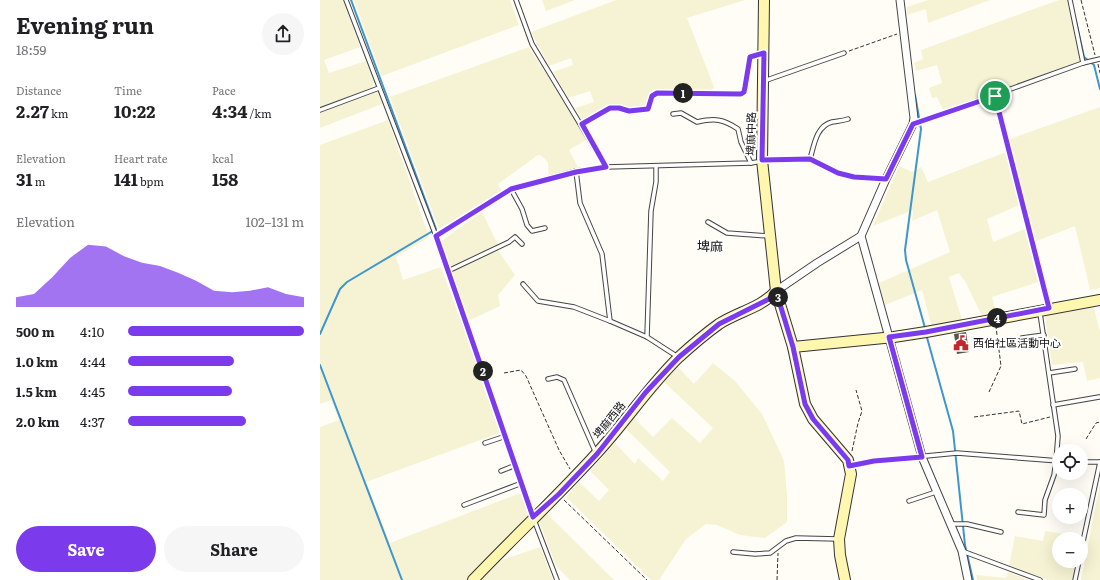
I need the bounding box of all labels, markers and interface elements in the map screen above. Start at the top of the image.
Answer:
text: Evening run [16,8,154,41]
button: share [262,13,304,55]
text: 18:59 [16,40,46,59]
pin [978,79,1012,113]
text: Distance [16,82,61,98]
text: Time [114,82,142,98]
text: Pace [212,82,236,98]
pin: 1 [673,83,693,103]
text: 1 [681,85,685,101]
icon: arrive [984,85,1006,107]
text: 2.27 [16,98,49,123]
text: 10:22 [114,98,155,123]
text: 4:34 [212,98,247,123]
text: km [49,105,68,121]
text: /km [247,105,272,121]
street label: 埤麻中路 [742,112,758,156]
text: Elevation [16,150,66,166]
text: Heart rate [114,150,167,166]
text: kcal [212,150,234,166]
text: 31 [16,166,33,191]
text: 141 [114,166,138,191]
text: 158 [212,166,238,191]
text: m [33,173,45,189]
text: bpm [138,173,164,189]
text: Elevation [16,212,75,231]
text: 102–131 m [245,212,304,231]
district label: 埤麻 [697,236,723,255]
pin: 3 [768,287,788,307]
text: 3 [775,289,781,305]
pin: 4 [987,308,1007,328]
text: 4 [994,310,1000,326]
text: 500 m [16,322,55,341]
text: 4:10 [80,322,104,341]
public building icon: 西伯社區活動中心 [952,334,970,352]
place label: 西伯社區活動中心 [973,334,1061,350]
text: 1.0 km [16,352,58,371]
text: 4:44 [80,352,106,371]
pin: 2 [473,361,493,381]
text: 2 [480,363,486,379]
text: 1.5 km [16,382,57,401]
text: 4:45 [80,382,105,401]
street label: 埤麻西路 [588,397,628,442]
text: 2.0 km [16,412,60,431]
text: 4:37 [80,412,105,431]
map controls [1052,444,1088,568]
button: locate [1052,444,1088,480]
button: + [1052,488,1088,524]
button: Save [16,526,156,572]
button: Share [164,526,304,572]
button: − [1052,532,1088,568]

